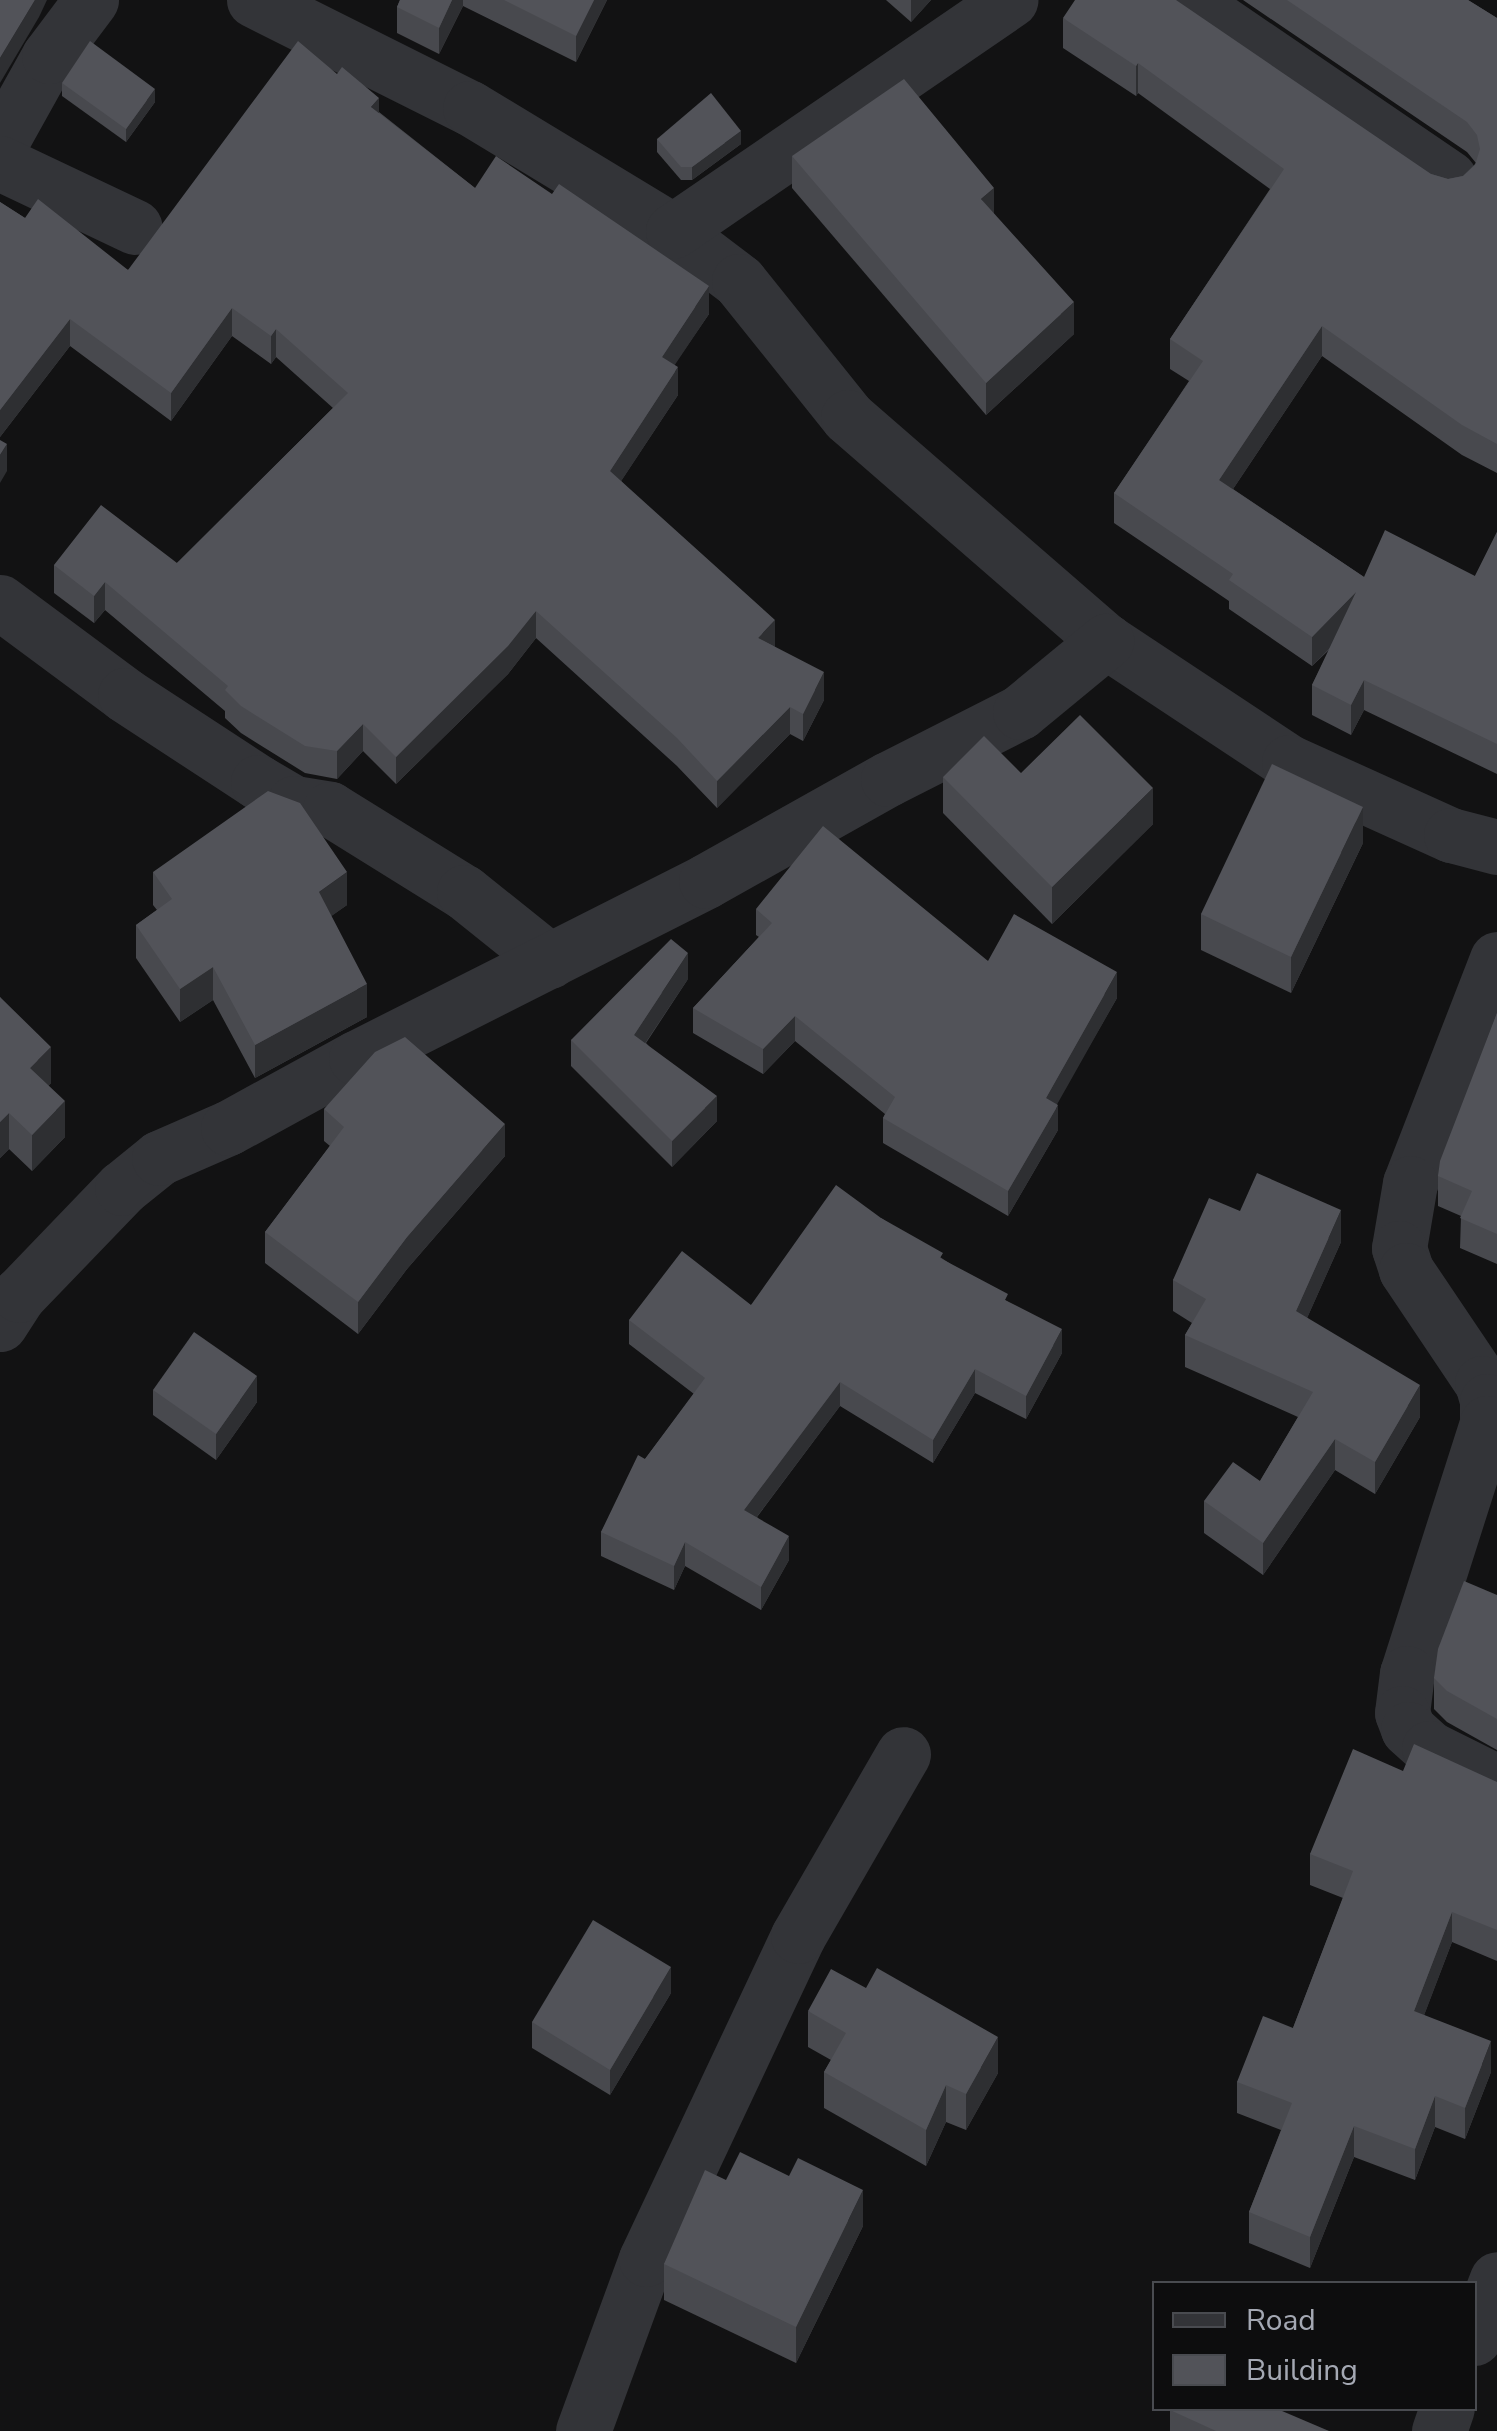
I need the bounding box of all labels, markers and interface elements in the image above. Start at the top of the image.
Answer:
legend [1152,2281,1477,2411]
text: Road [1246,2300,1316,2341]
text: Building [1246,2350,1358,2391]

